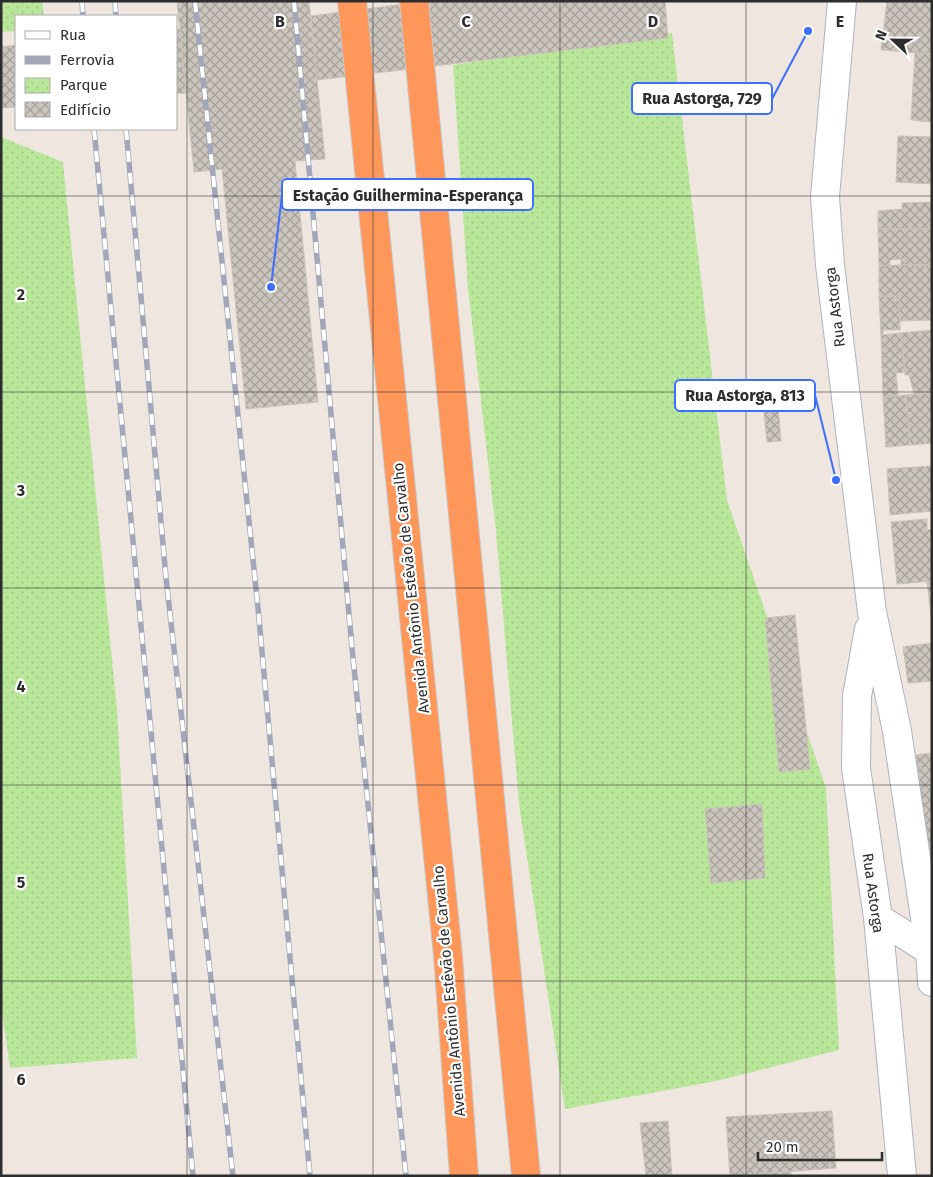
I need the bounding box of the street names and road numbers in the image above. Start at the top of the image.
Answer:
street label: Rua Astorga [821,266,849,348]
street label: Avenida Antônio Estêvão de Carvalho [389,462,433,714]
street label: Rua Astorga [858,852,888,934]
street label: Avenida Antônio Estêvão de Carvalho [429,865,469,1117]

